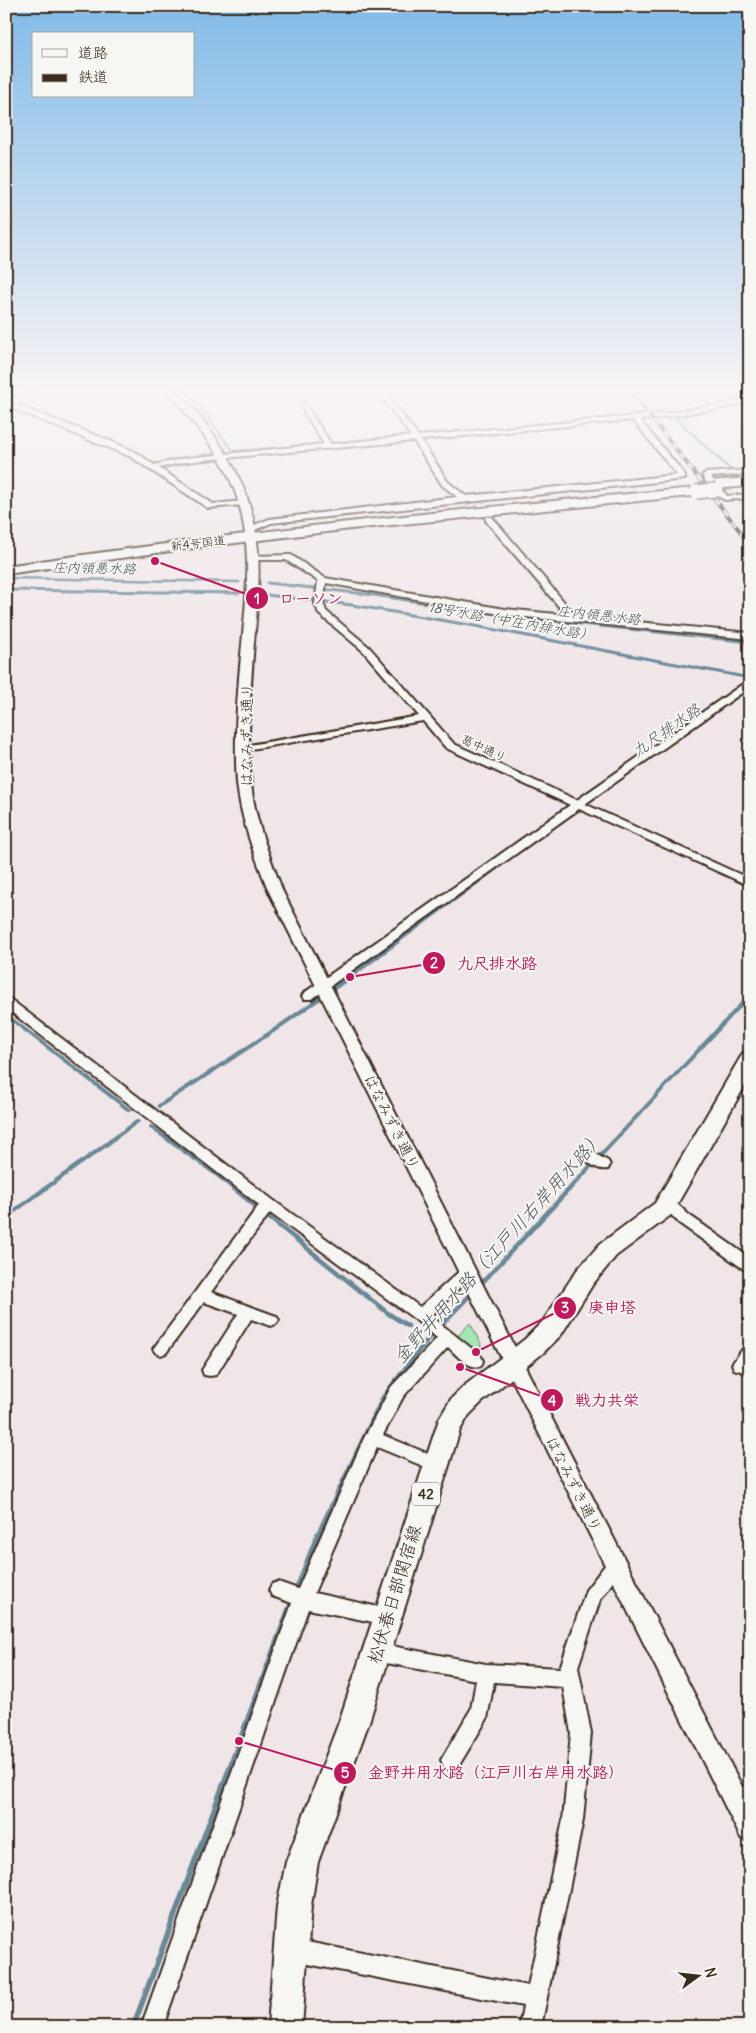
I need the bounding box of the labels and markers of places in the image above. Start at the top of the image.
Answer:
callout: ローソン [244,583,353,614]
callout: 九尺排水路 [422,948,547,979]
callout: 庚申塔 [553,1292,646,1323]
callout: 戦力共栄 [540,1385,649,1416]
callout: 金野井用水路（江戸川右岸用水路） [333,1757,634,1788]

